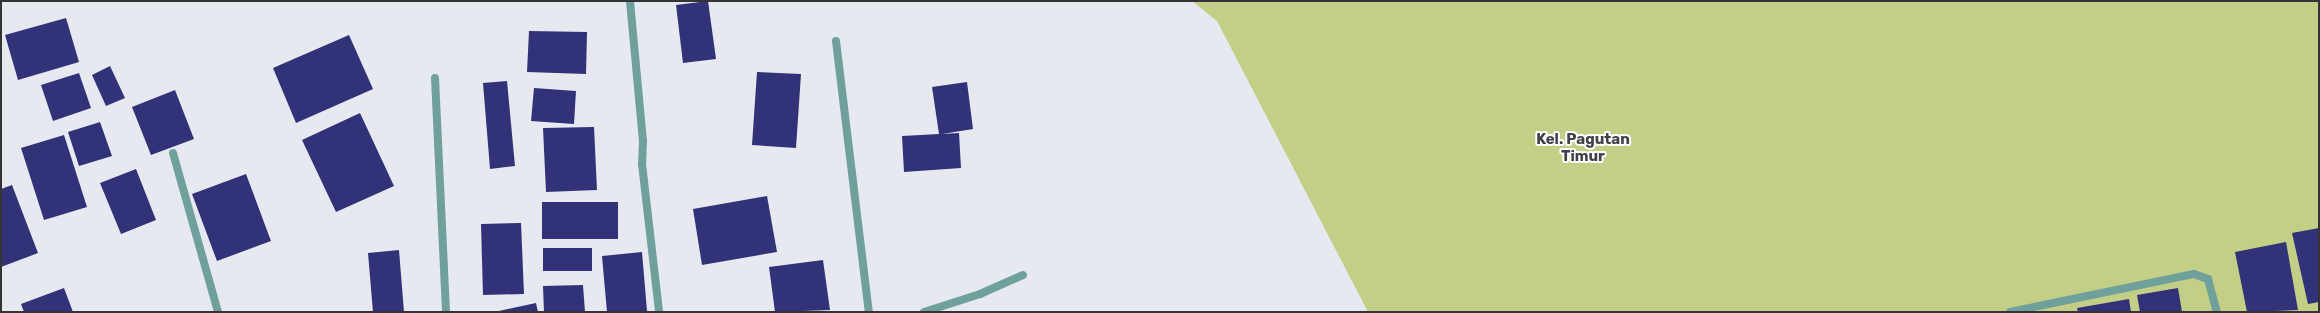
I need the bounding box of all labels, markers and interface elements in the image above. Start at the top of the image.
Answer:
district label: Kel. Pagutan Timur [1536,130,1630,165]

